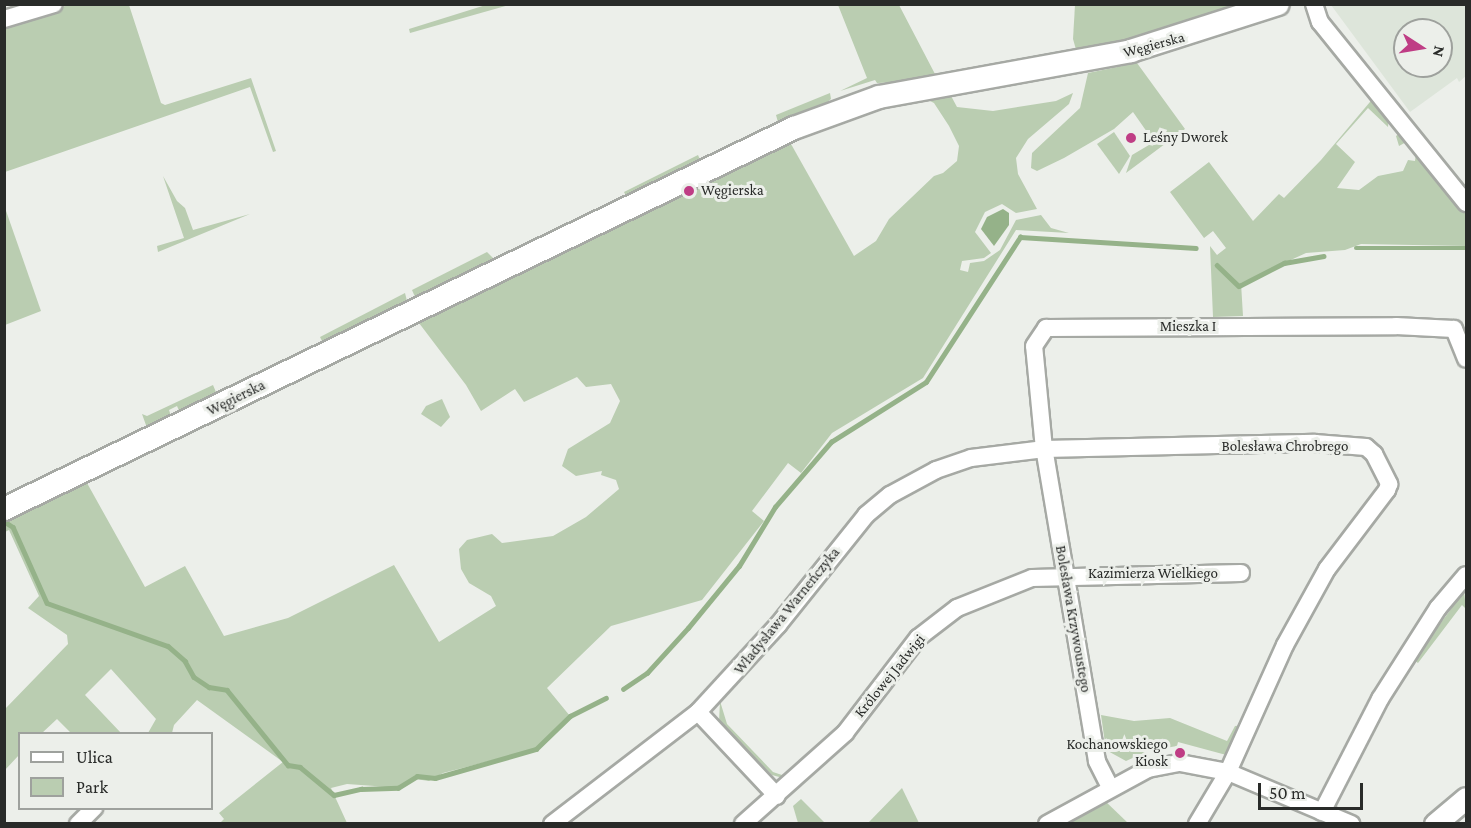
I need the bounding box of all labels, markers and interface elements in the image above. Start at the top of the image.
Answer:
north arrow [1393,18,1453,78]
street label: Węgierska [1121,28,1187,62]
text: N [1430,44,1449,59]
place label: Leśny Dworek [1143,129,1228,147]
marker: Leśny Dworek [1124,131,1138,145]
place label: Węgierska [701,182,764,200]
marker: Węgierska [682,184,696,198]
street label: Mieszka I [1160,318,1216,336]
street label: Węgierska [204,376,268,420]
street label: Bolesława Chrobrego [1222,438,1348,456]
street label: Władysława Warneńczyka [730,544,844,678]
street label: Bolesława Krzywoustego [1051,544,1095,694]
street label: Kazimierza Wielkiego [1088,565,1218,583]
street label: Królowej Jadwigi [851,631,929,721]
legend [18,732,213,810]
place label: Kochanowskiego Kiosk [1066,735,1168,770]
marker: Kochanowskiego Kiosk [1173,746,1187,760]
text: Ulica [76,747,113,767]
scale bar [1261,771,1366,809]
text: Park [76,777,108,797]
text: 50 m [1269,783,1306,803]

